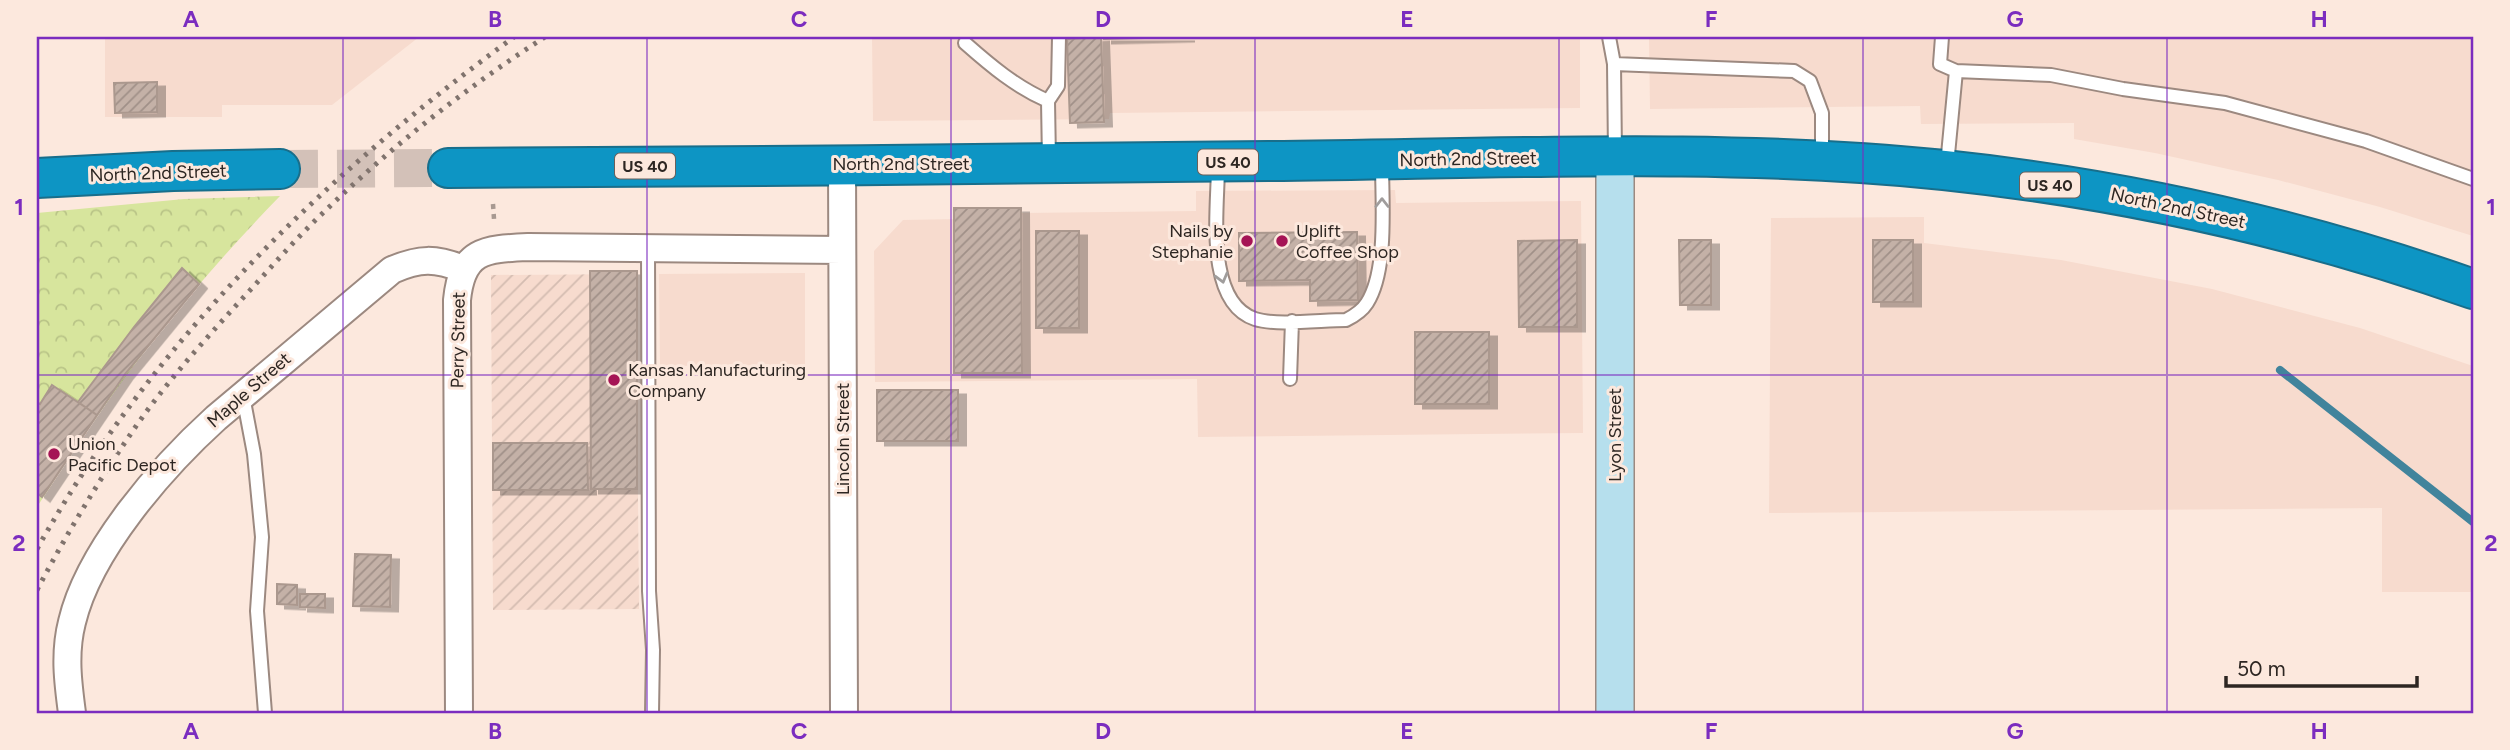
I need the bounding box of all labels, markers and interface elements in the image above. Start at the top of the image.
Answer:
text: A [183,5,200,33]
text: B [488,5,502,33]
text: C [791,5,808,33]
text: D [1095,5,1111,33]
text: E [1400,5,1414,33]
text: F [1705,5,1718,33]
text: G [2006,5,2024,33]
text: H [2310,5,2328,33]
street label: North 2nd Street [1399,147,1537,171]
road number: US 40 [1198,150,1258,174]
street label: North 2nd Street [832,153,970,175]
road number: US 40 [615,154,675,178]
street label: North 2nd Street [89,160,227,186]
road number: US 40 [2020,172,2080,197]
street label: North 2nd Street [2109,183,2248,233]
text: 1 [14,193,24,221]
text: 1 [2486,193,2496,221]
one-way arrow [1374,197,1390,207]
place label: Nails by Stephanie [1151,220,1234,263]
place label: Uplift Coffee Shop [1296,220,1399,263]
marker: Nails by Stephanie [1239,233,1255,249]
marker: Uplift Coffee Shop [1274,233,1290,249]
one-way arrow [1214,272,1229,284]
street label: Perry Street [446,291,470,388]
street label: Maple Street [203,348,295,432]
place label: Kansas Manufacturing Company [628,359,806,402]
marker: Kansas Manufacturing Company [606,372,622,388]
street label: Lincoln Street [832,383,854,495]
street label: Lyon Street [1604,388,1626,482]
place label: Union Pacific Depot [68,433,177,476]
marker: Union Pacific Depot [46,446,62,462]
text: 2 [12,529,26,557]
text: 2 [2484,529,2498,557]
scale bar [2226,645,2417,689]
text: 50 m [2237,656,2286,681]
text: A [183,717,200,745]
text: B [488,717,502,745]
text: C [791,717,808,745]
text: D [1095,717,1111,745]
text: E [1400,717,1414,745]
text: F [1705,717,1718,745]
text: G [2006,717,2024,745]
text: H [2310,717,2328,745]

